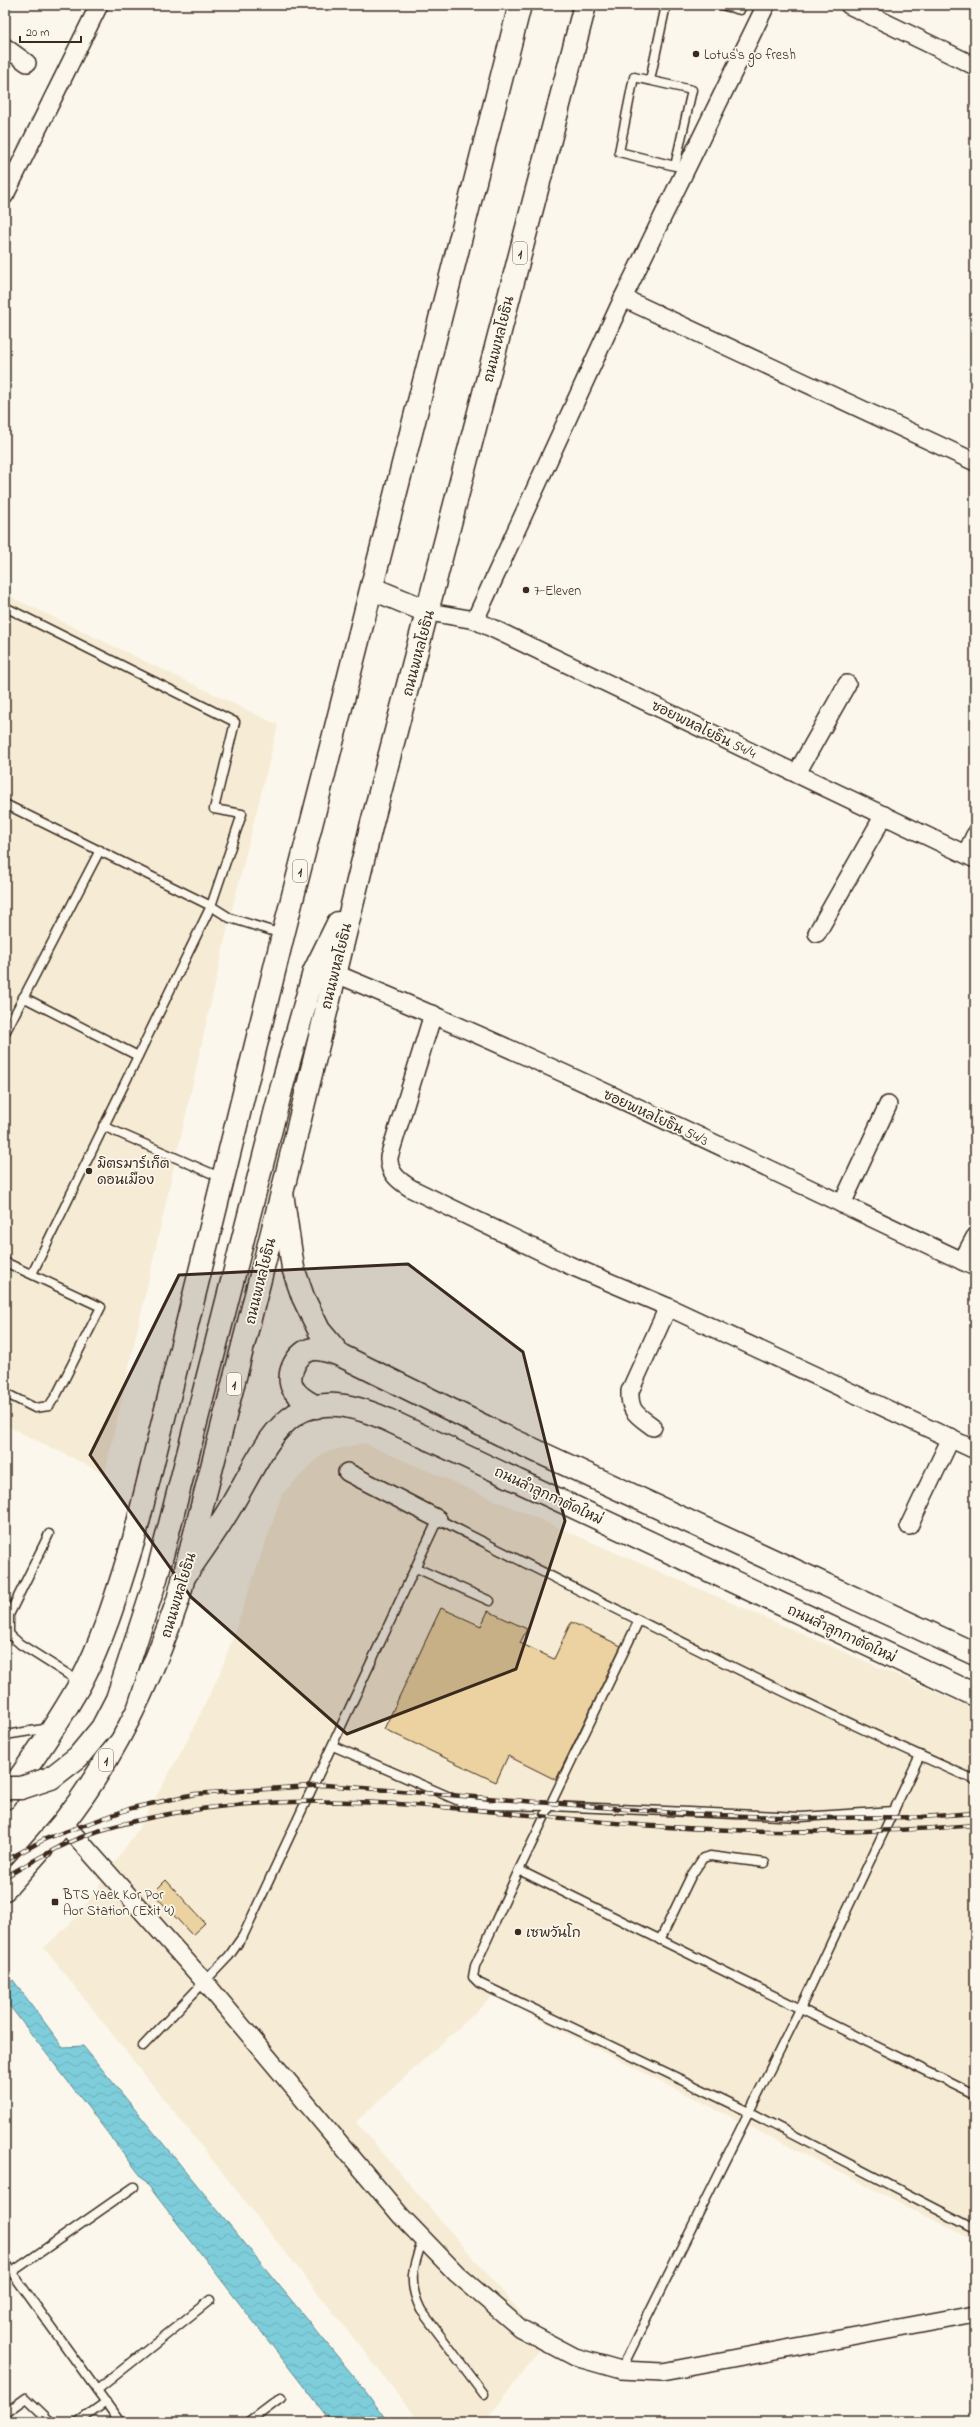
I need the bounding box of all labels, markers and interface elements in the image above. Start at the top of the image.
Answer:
scale bar [20,18,81,44]
text: 20 m [26,24,49,42]
place label: Lotus's go fresh [704,45,796,67]
marker: Lotus's go fresh [691,49,701,59]
road number: 1 [513,242,527,264]
street label: ถนนพหลโยธิน [479,293,520,385]
place label: 7-Eleven [534,581,581,602]
marker: 7-Eleven [521,585,531,595]
street label: ถนนพหลโยธิน [398,607,441,699]
street label: ซอยพหลโยธิน 54/4 [647,696,759,765]
road number: 1 [293,860,307,882]
street label: ถนนพหลโยธิน [317,920,358,1012]
street label: ซอยพหลโยธิน 54/3 [599,1085,712,1152]
place label: มิตรมาร์เก็ต ดอนเมือง [97,1154,170,1191]
marker: มิตรมาร์เก็ต ดอนเมือง [84,1166,94,1176]
street label: ถนนพหลโยธิน [241,1235,282,1327]
road number: 1 [227,1373,241,1395]
street label: ถนนลำลูกกาตัดใหม่ [491,1462,606,1531]
street label: ถนนพหลโยธิน [156,1549,203,1641]
street label: ถนนลำลูกกาตัดใหม่ [784,1600,899,1669]
road number: 1 [99,1749,113,1771]
place label: BTS Yaek Kor Por Aor Station (Exit 4) [62,1885,174,1922]
marker: BTS Yaek Kor Por Aor Station (Exit 4) [50,1897,60,1907]
place label: เซพวันโก [526,1923,581,1944]
marker: เซพวันโก [513,1927,523,1937]

